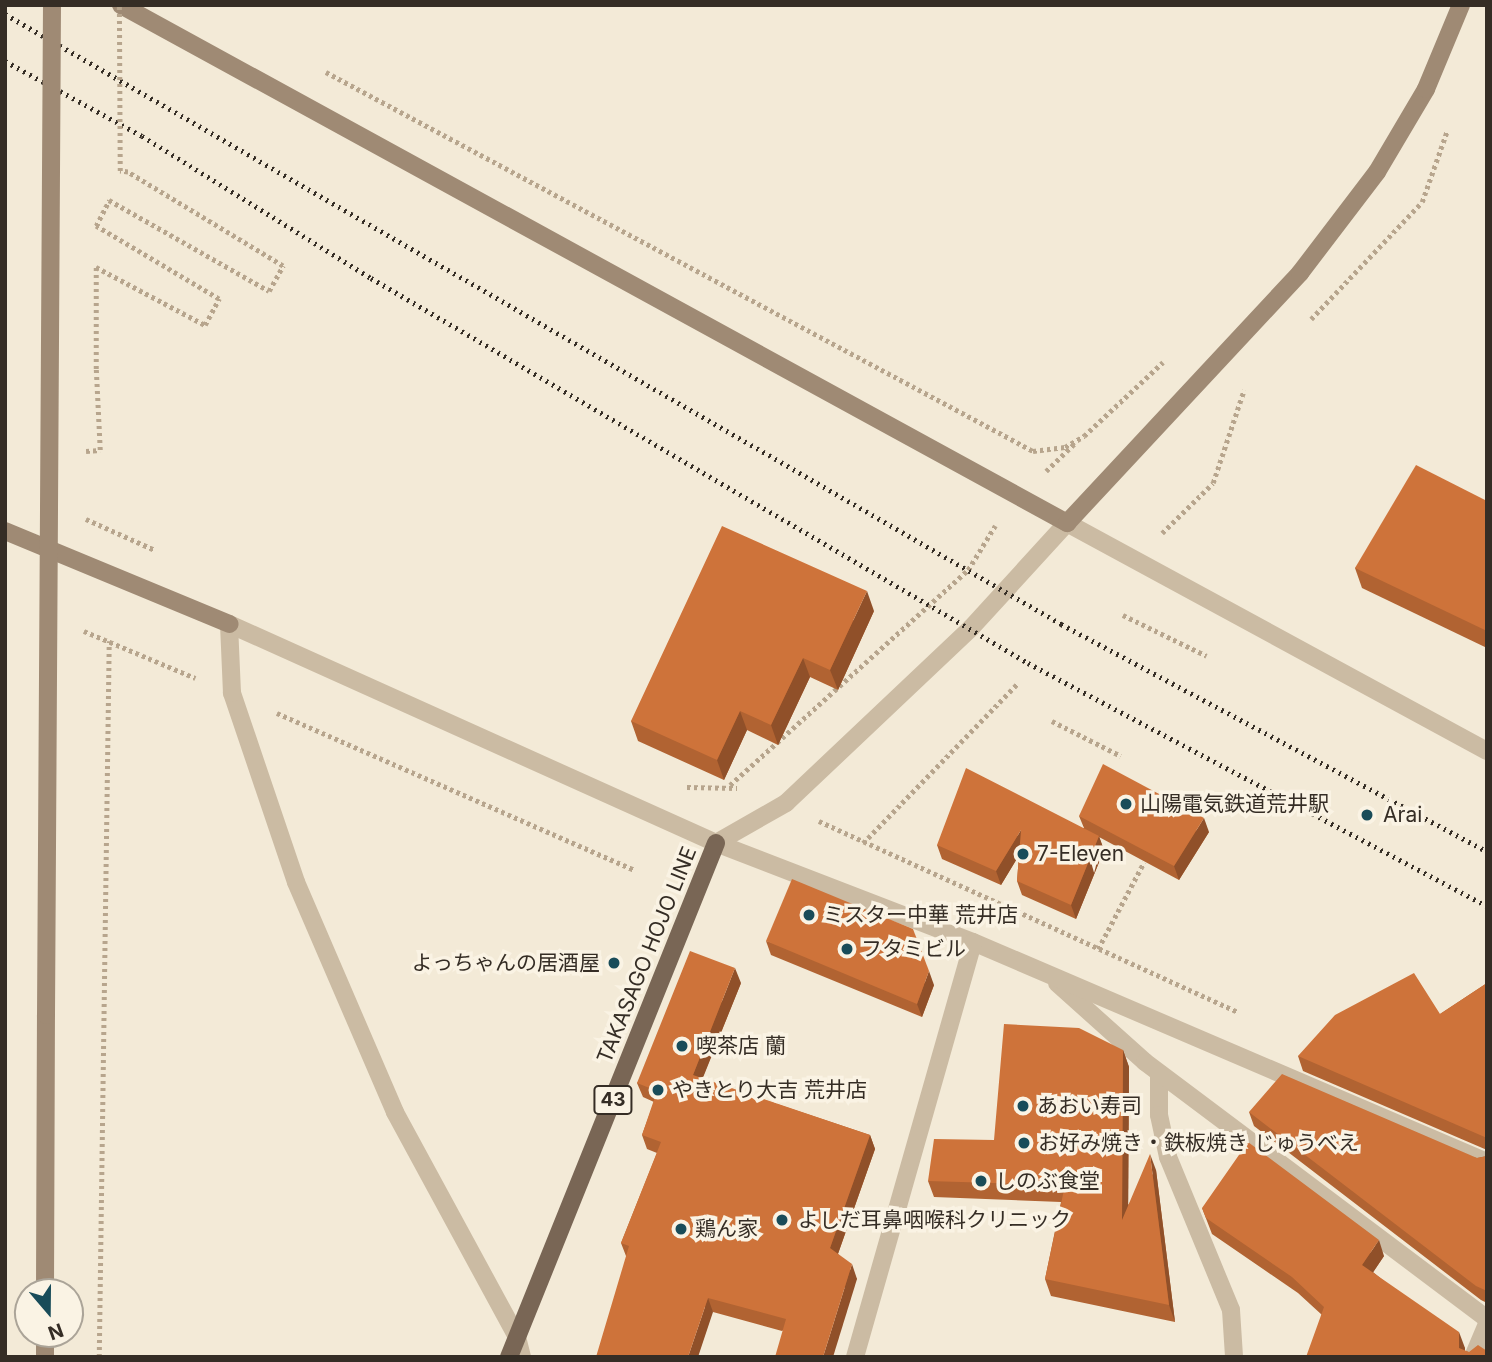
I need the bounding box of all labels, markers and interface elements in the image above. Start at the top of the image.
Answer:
place label: 山陽電気鉄道荒井駅 [1140,791,1329,817]
marker: 山陽電気鉄道荒井駅 [1118,796,1134,812]
place label: Arai [1383,802,1422,828]
marker: Arai [1357,805,1377,825]
place label: 7-Eleven [1037,841,1124,867]
street label: TAKASAGO HOJO LINE [592,843,702,1067]
marker: 7-Eleven [1015,846,1031,862]
place label: ミスター中華 荒井店 [823,902,1018,928]
marker: ミスター中華 荒井店 [801,907,817,923]
place label: フタミビル [861,936,966,962]
marker: フタミビル [839,941,855,957]
place label: よっちゃんの居酒屋 [411,950,600,976]
marker: よっちゃんの居酒屋 [606,955,622,971]
place label: 喫茶店 蘭 [696,1033,786,1059]
marker: 喫茶店 蘭 [674,1038,690,1054]
place label: やきとり大吉 荒井店 [672,1077,867,1103]
marker: やきとり大吉 荒井店 [650,1082,666,1098]
road number: 43 [592,1084,634,1116]
place label: あおい寿司 [1037,1093,1142,1119]
marker: あおい寿司 [1015,1098,1031,1114]
place label: お好み焼き・鉄板焼き じゅうべえ [1038,1130,1359,1156]
marker: お好み焼き・鉄板焼き じゅうべえ [1016,1135,1032,1151]
place label: しのぶ食堂 [995,1168,1100,1194]
marker: しのぶ食堂 [973,1173,989,1189]
place label: よしだ耳鼻咽喉科クリニック [798,1207,1071,1233]
marker: よしだ耳鼻咽喉科クリニック [772,1210,792,1230]
place label: 鶏ん家 [695,1216,758,1242]
marker: 鶏ん家 [673,1221,689,1237]
north arrow [14,1278,84,1348]
text: N [45,1318,66,1345]

